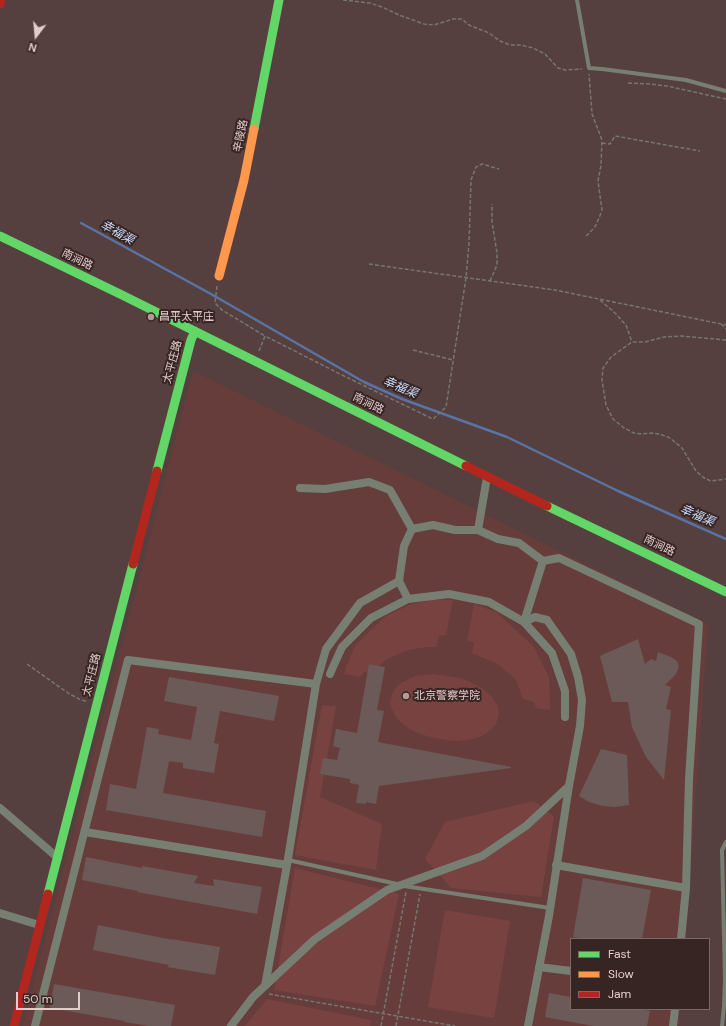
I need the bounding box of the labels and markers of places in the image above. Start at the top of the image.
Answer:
place label: 昌平太平庄 [159,310,214,324]
marker: 昌平太平庄 [146,312,156,322]
place label: 北京警察学院 [414,689,480,703]
marker: 北京警察学院 [401,691,411,701]

